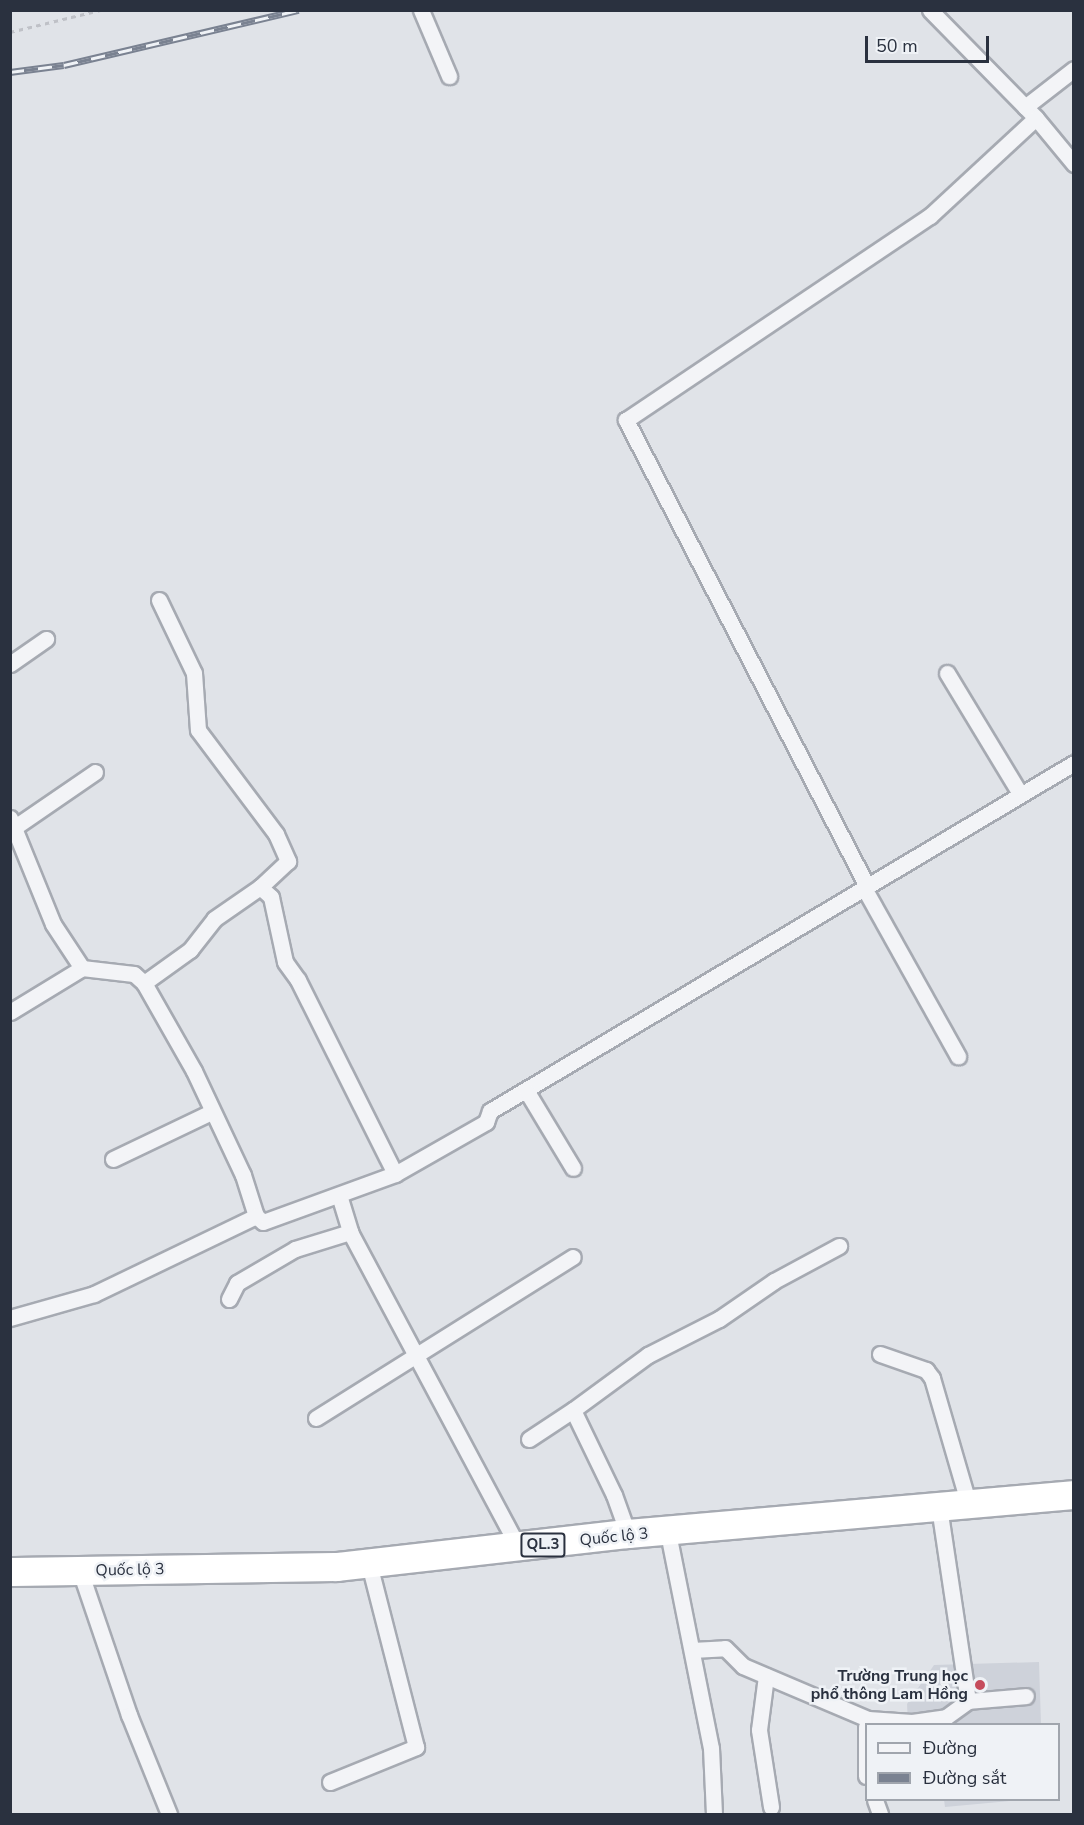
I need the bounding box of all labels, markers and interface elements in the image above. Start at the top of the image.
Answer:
scale bar [868,24,992,62]
text: 50 m [876,34,918,58]
street label: Quốc lộ 3 [579,1524,649,1550]
road number: QL.3 [519,1533,567,1557]
street label: Quốc lộ 3 [95,1560,165,1580]
place label: Trường Trung học phổ thông Lam Hồng [811,1666,968,1704]
marker: Trường Trung học phổ thông Lam Hồng [973,1678,987,1692]
legend [865,1723,1060,1801]
text: Đường [923,1736,977,1760]
text: Đường sắt [923,1766,1006,1790]

